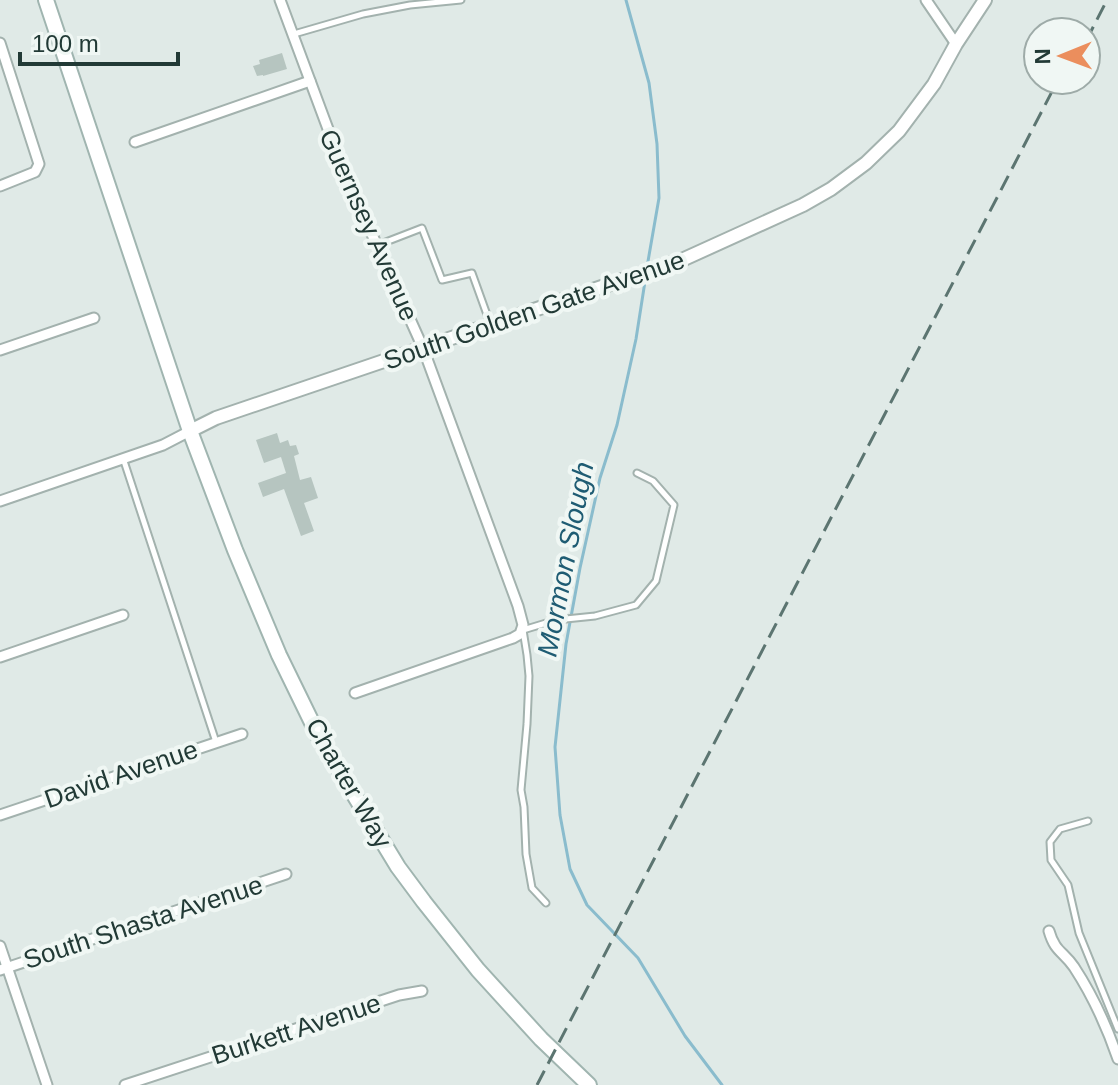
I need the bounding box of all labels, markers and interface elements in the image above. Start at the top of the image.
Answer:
scale bar [20,16,178,66]
north arrow [1022,16,1102,96]
text: 100 m [32,30,99,57]
text: N [1030,48,1055,65]
street label: Guernsey Avenue [313,125,425,325]
street label: South Golden Gate Avenue [380,244,688,376]
water label: Mormon Slough [531,459,600,659]
street label: Charter Way [300,713,398,853]
street label: David Avenue [40,734,202,814]
street label: South Shasta Avenue [20,869,266,975]
street label: Burkett Avenue [208,988,384,1070]

